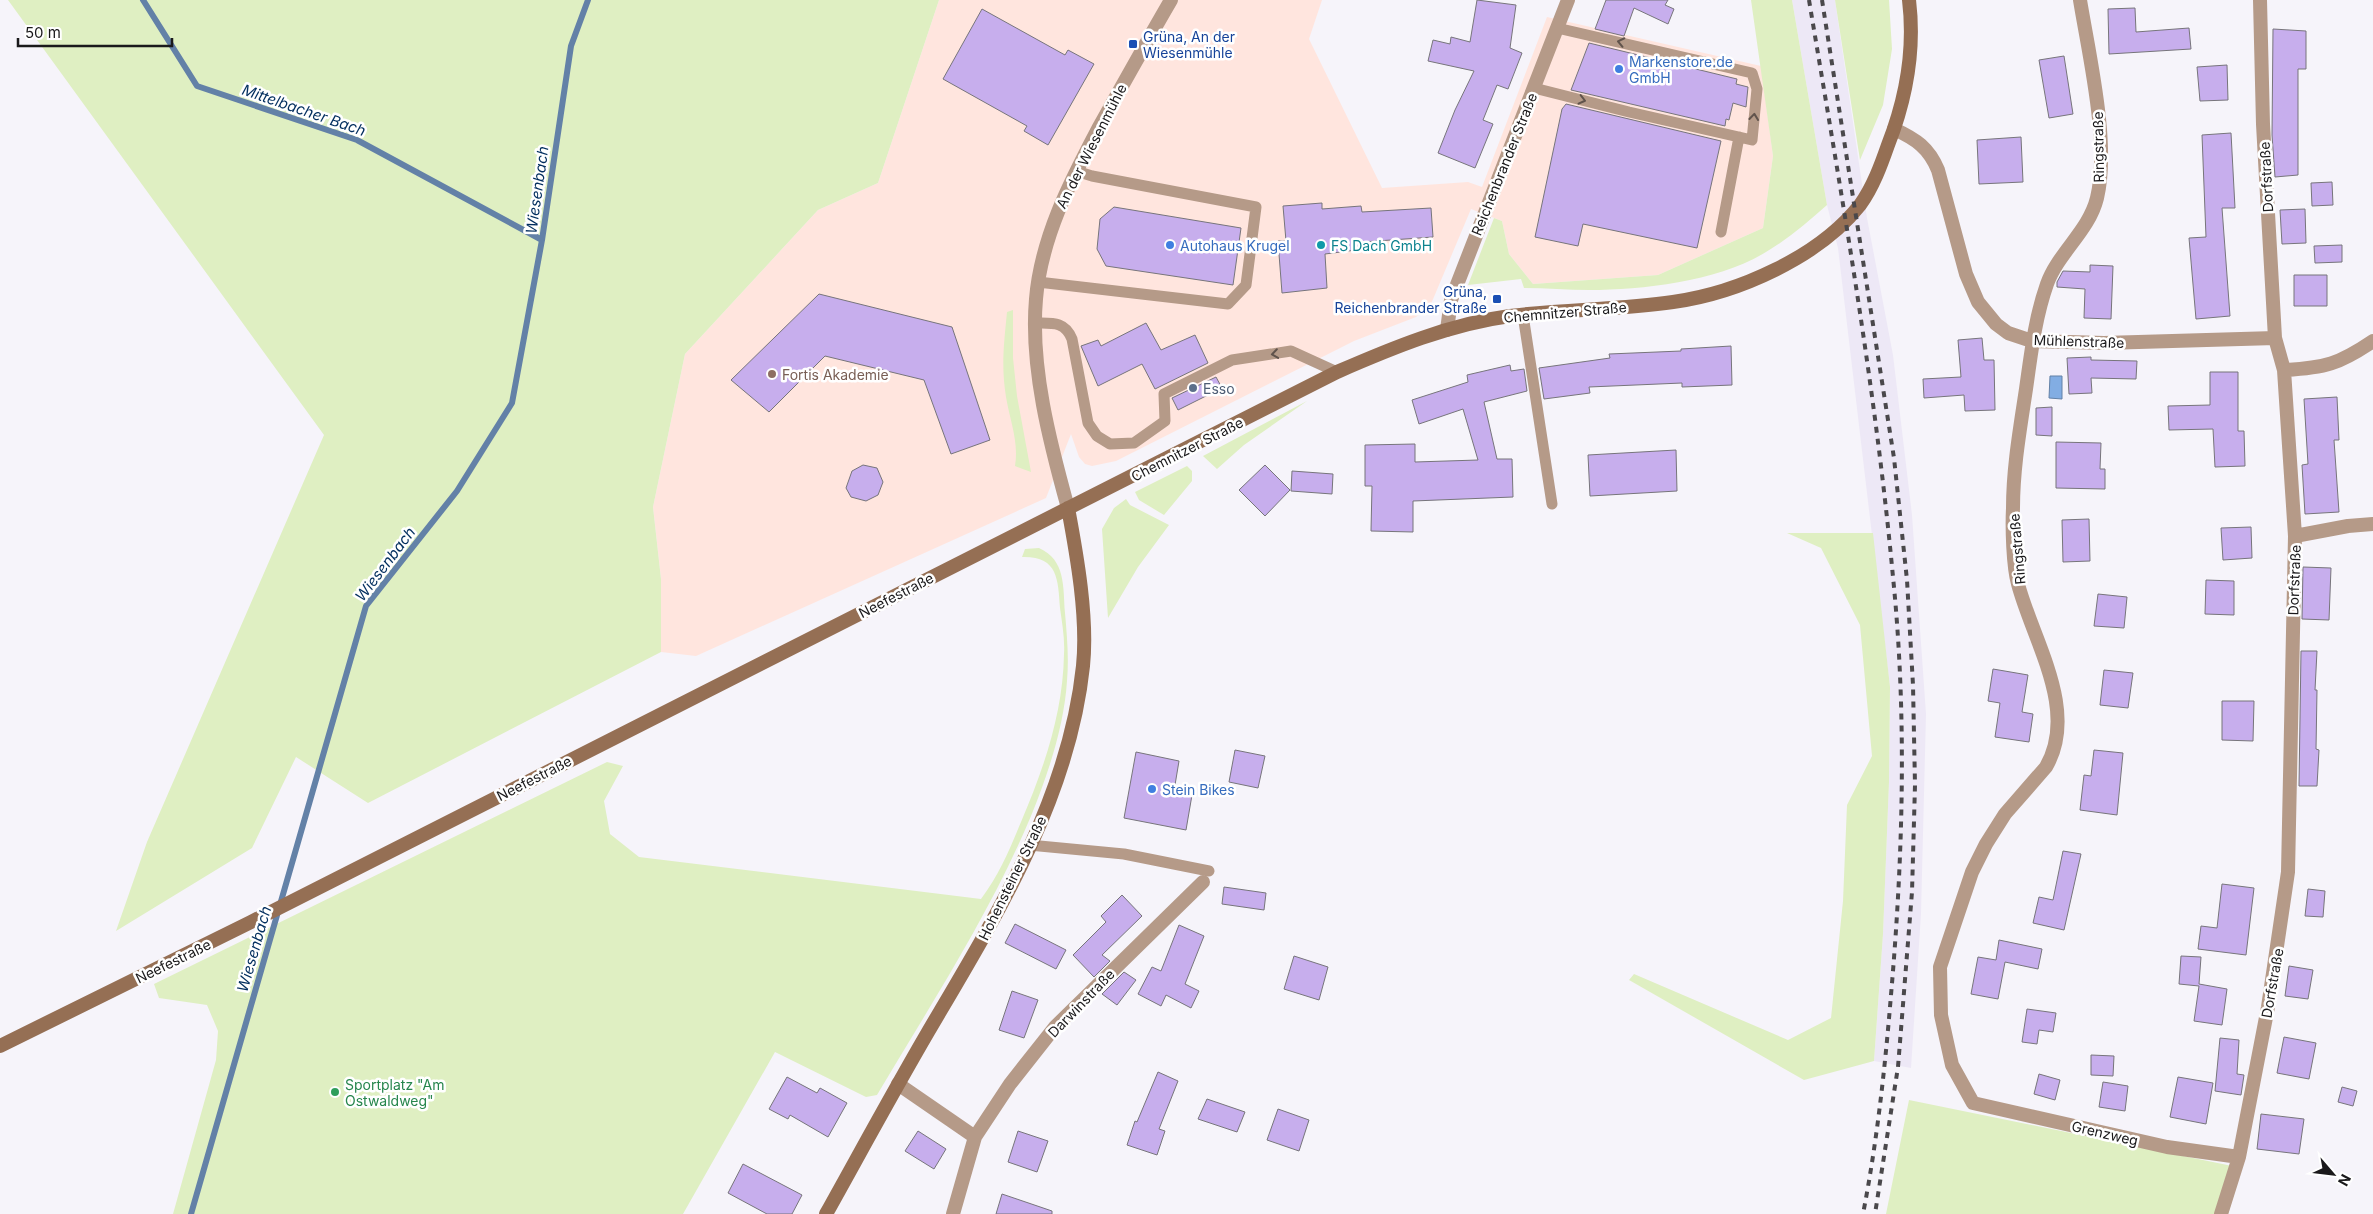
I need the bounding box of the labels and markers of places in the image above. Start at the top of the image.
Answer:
place label: Grüna, An der Wiesenmühle [1143,28,1235,61]
marker: Grüna, An der Wiesenmühle [1127,38,1139,50]
place label: Markenstore.de GmbH [1629,53,1733,86]
marker: Markenstore.de GmbH [1613,63,1625,75]
place label: Autohaus Krugel [1180,237,1290,254]
place label: FS Dach GmbH [1331,237,1432,254]
marker: Autohaus Krugel [1164,239,1176,251]
marker: FS Dach GmbH [1315,239,1327,251]
place label: Grüna, Reichenbrander Straße [1335,283,1487,316]
marker: Grüna, Reichenbrander Straße [1491,293,1503,305]
place label: Fortis Akademie [782,366,889,383]
marker: Fortis Akademie [766,368,778,380]
place label: Esso [1203,380,1235,397]
marker: Esso [1187,382,1199,394]
place label: Stein Bikes [1162,781,1235,798]
marker: Stein Bikes [1146,783,1158,795]
place label: Sportplatz "Am Ostwaldweg" [345,1076,444,1109]
marker: Sportplatz "Am Ostwaldweg" [329,1086,341,1098]

